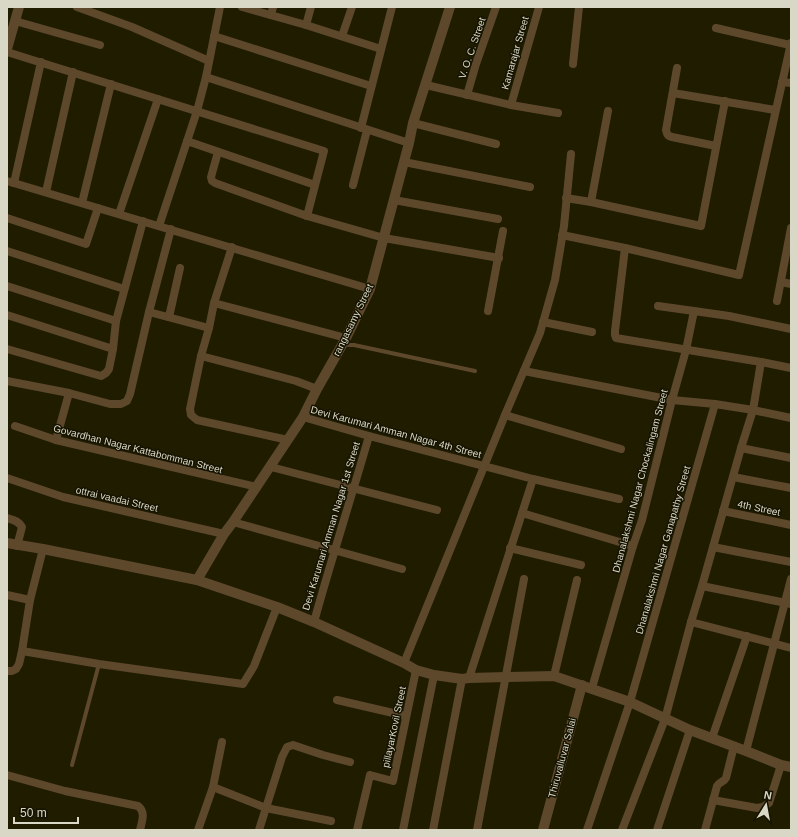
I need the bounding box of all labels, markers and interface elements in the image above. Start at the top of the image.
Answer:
street label: Kamarajar Street [499,15,531,91]
street label: V. O. C. Street [456,16,488,80]
street label: rangasamy Street [331,282,375,358]
street label: Dhanalakshmi Nagar Chockalingam Street [610,388,670,574]
street label: Devi Karumari Amman Nagar 4th Street [309,404,483,460]
street label: Govardhan Nagar Kattabomman Street [52,423,224,475]
street label: Devi Karumari Amman Nagar 1st Street [300,440,362,612]
street label: Dhanalakshmi Nagar Ganapathy Street [634,464,692,635]
street label: ottrai vaadai Street [75,484,159,514]
street label: 4th Street [737,498,782,518]
street label: pillayarKovil Street [380,685,408,769]
street label: Thiruvalluvar Salai [546,717,578,799]
north arrow [746,785,786,825]
text: N [763,789,773,802]
scale bar [14,799,78,825]
text: 50 m [20,806,47,820]

